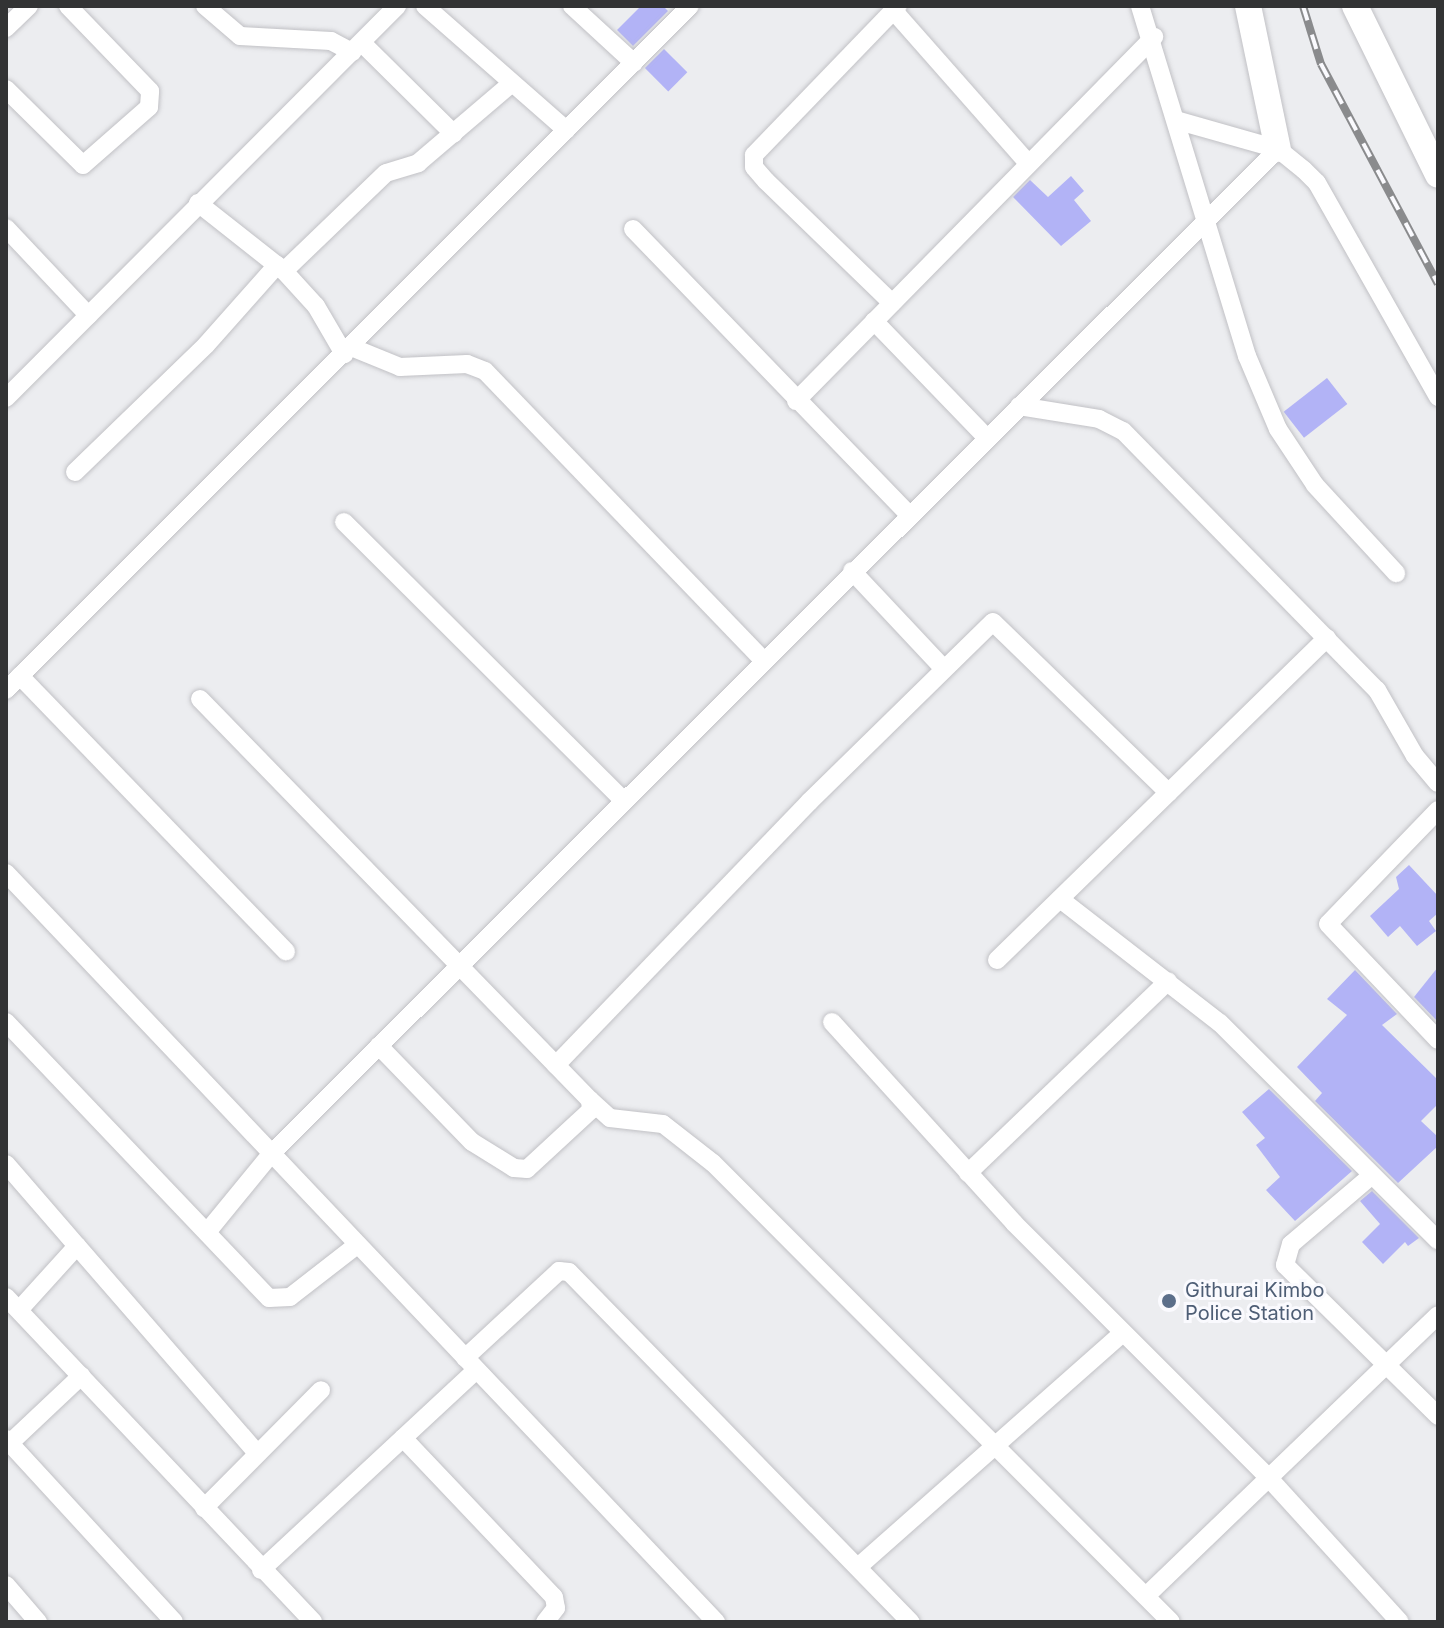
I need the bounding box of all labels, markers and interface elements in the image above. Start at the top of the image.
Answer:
place label: Githurai Kimbo Police Station [1185,1278,1325,1325]
marker: Githurai Kimbo Police Station [1160,1292,1178,1310]

